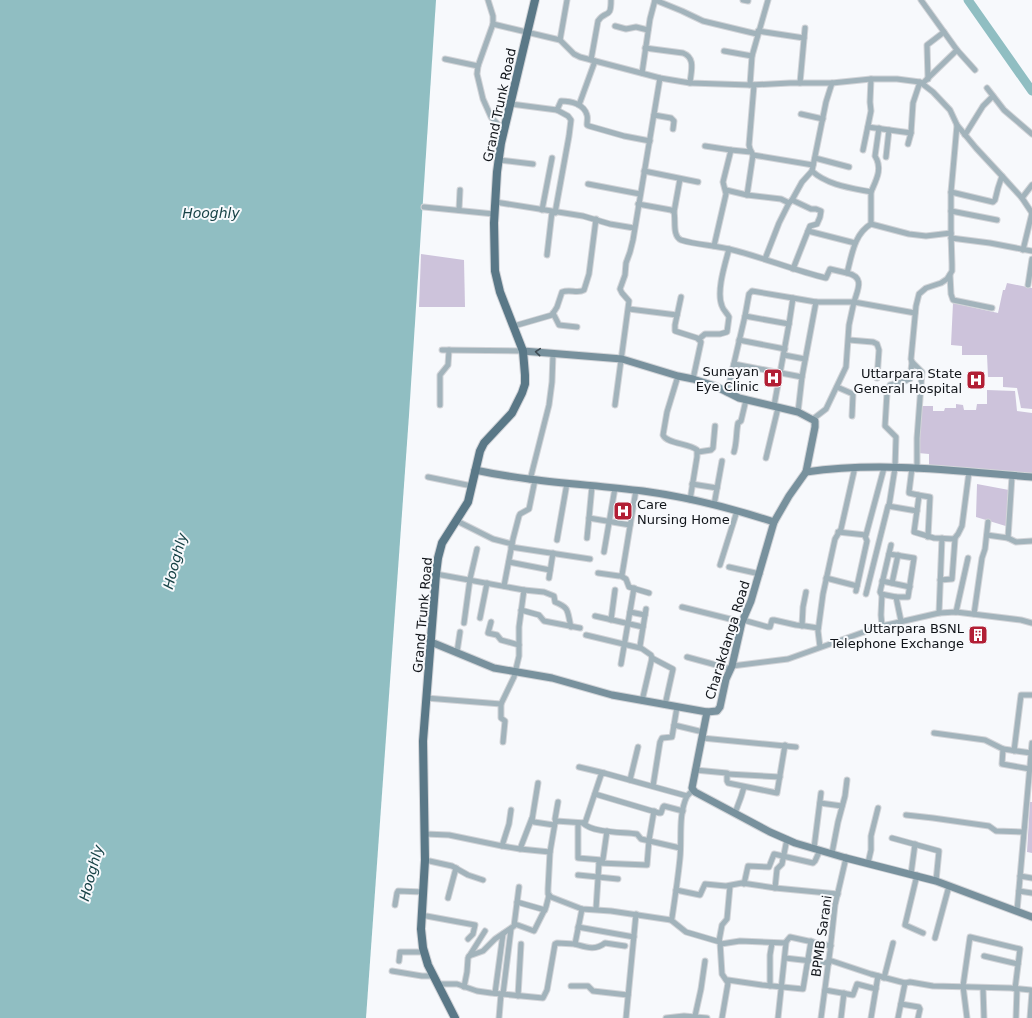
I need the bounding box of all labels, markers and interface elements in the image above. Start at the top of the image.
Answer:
street label: Grand Trunk Road [480,47,519,163]
water label: Hooghly [182,205,241,221]
one-way arrow [535,348,541,357]
place label: Sunayan Eye Clinic [696,364,759,394]
place label: Uttarpara State General Hospital [854,366,962,396]
hospital icon: Sunayan Eye Clinic [762,367,784,389]
hospital icon: Uttarpara State General Hospital [965,369,987,391]
place label: Care Nursing Home [637,497,730,527]
hospital icon: Care Nursing Home [612,500,634,522]
water label: Hooghly [160,530,190,591]
street label: Grand Trunk Road [410,557,435,674]
street label: Charakdanga Road [702,579,753,701]
place label: Uttarpara BSNL Telephone Exchange [829,621,965,651]
building icon: Uttarpara BSNL Telephone Exchange [967,624,989,646]
water label: Hooghly [76,842,106,903]
street label: BPMB Sarani [808,894,835,978]

